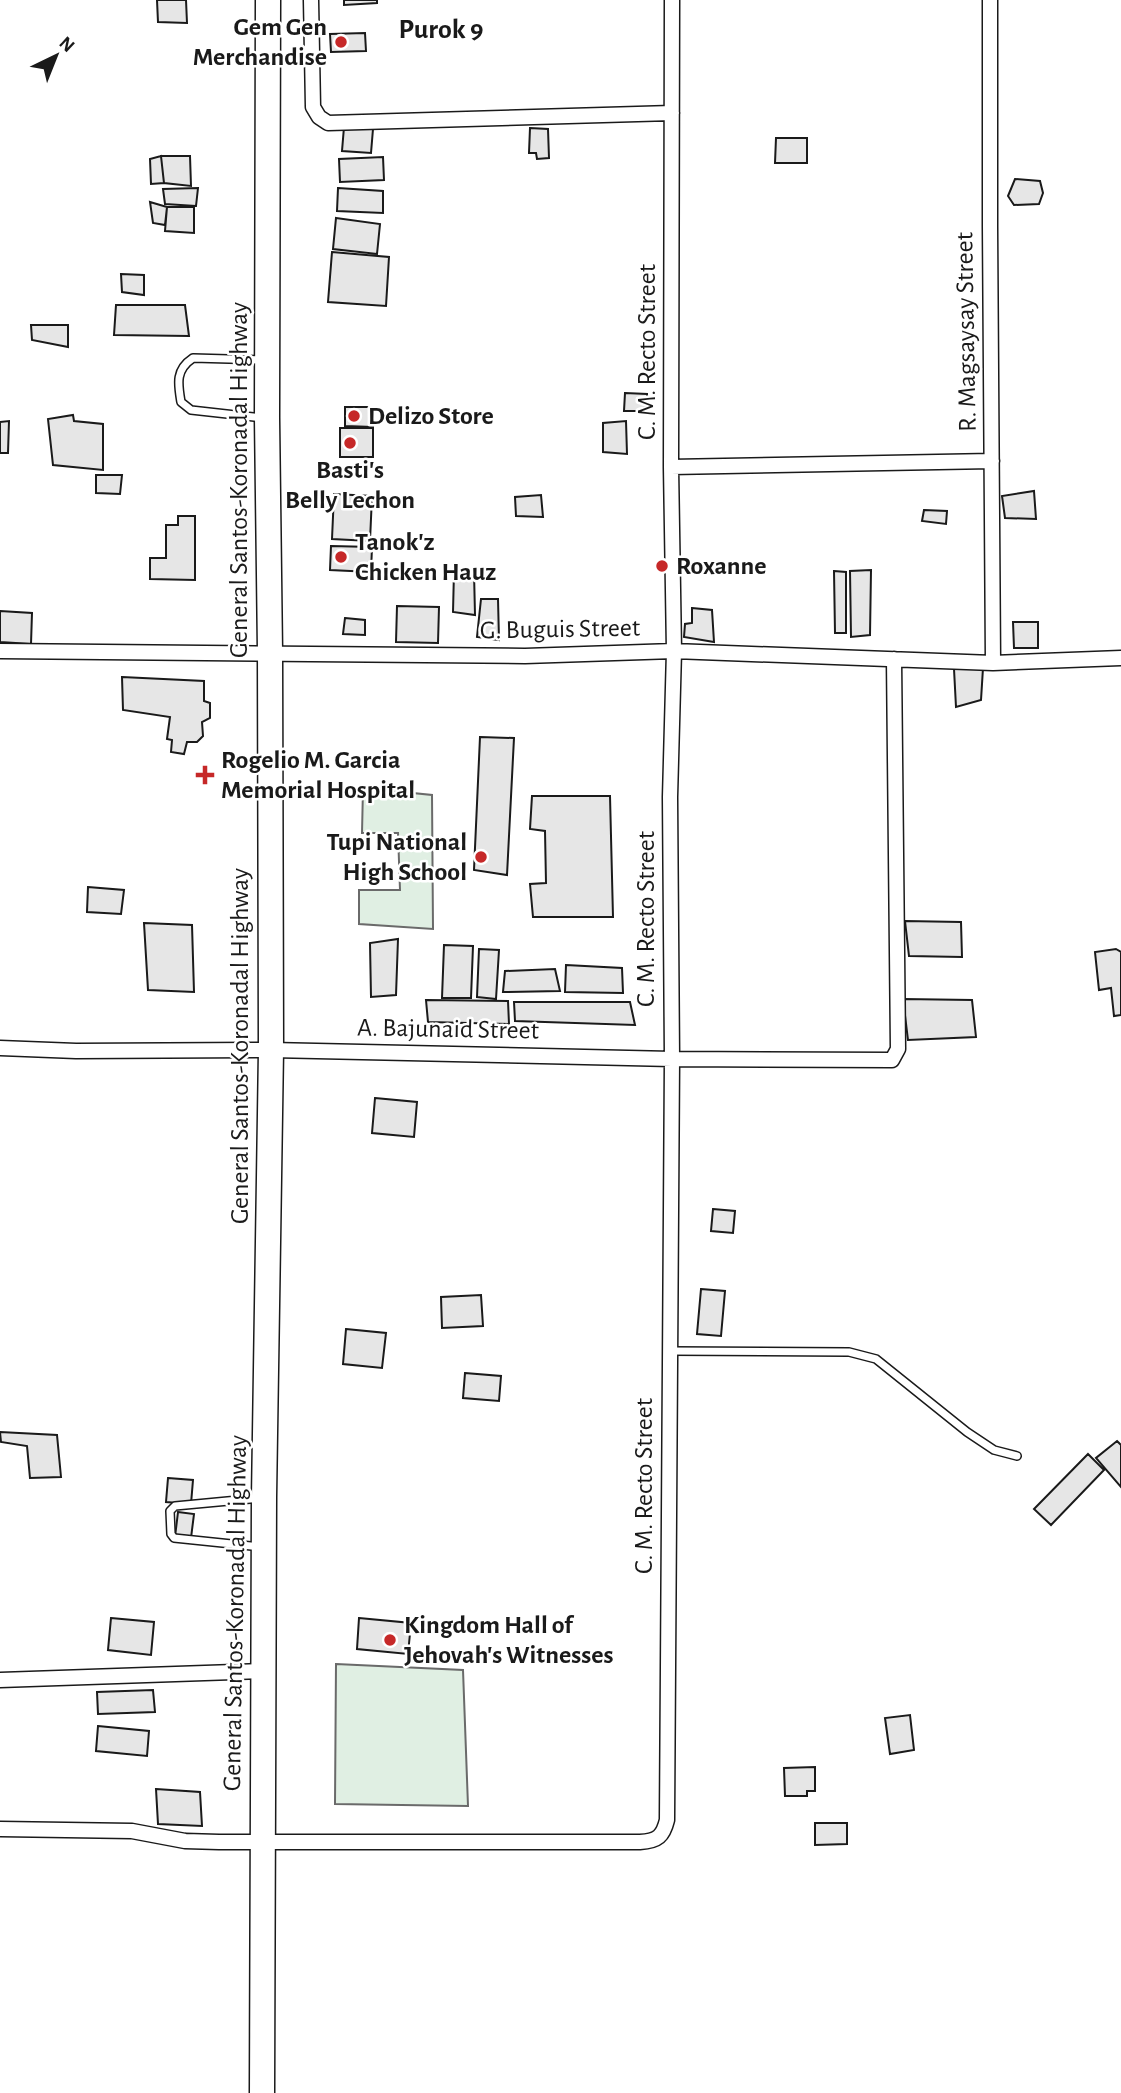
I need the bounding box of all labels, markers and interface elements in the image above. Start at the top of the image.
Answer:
place label: Gem Gen Merchandise [193,14,327,70]
district label: Purok 9 [399,16,483,44]
north arrow [21,21,91,91]
text: N [55,33,78,56]
marker: Gem Gen Merchandise [333,34,349,50]
street label: R. Magsaysay Street [951,232,981,432]
street label: C. M. Recto Street [634,264,660,440]
street label: General Santos-Koronadal Highway [226,302,252,658]
place label: Delizo Store [368,403,494,429]
marker: Delizo Store [346,408,362,424]
marker: Basti's Belly Lechon [342,435,358,451]
place label: Basti's Belly Lechon [285,457,415,513]
place label: Tanok'z Chicken Hauz [355,529,496,585]
marker: Tanok'z Chicken Hauz [333,549,349,565]
place label: Roxanne [676,553,766,579]
marker: Roxanne [654,558,670,574]
street label: G. Buguis Street [480,615,640,643]
place label: Rogelio M. Garcia Memorial Hospital [221,747,415,803]
marker: Rogelio M. Garcia Memorial Hospital [195,765,215,785]
place label: Tupi National High School [326,829,467,885]
street label: C. M. Recto Street [633,831,659,1007]
marker: Tupi National High School [473,849,489,865]
street label: General Santos-Koronadal Highway [227,868,253,1224]
street label: A. Bajunaid Street [357,1014,539,1044]
street label: C. M. Recto Street [631,1398,657,1574]
street label: General Santos-Koronadal Highway [219,1435,251,1791]
place label: Kingdom Hall of Jehovah's Witnesses [404,1612,613,1668]
marker: Kingdom Hall of Jehovah's Witnesses [382,1632,398,1648]

